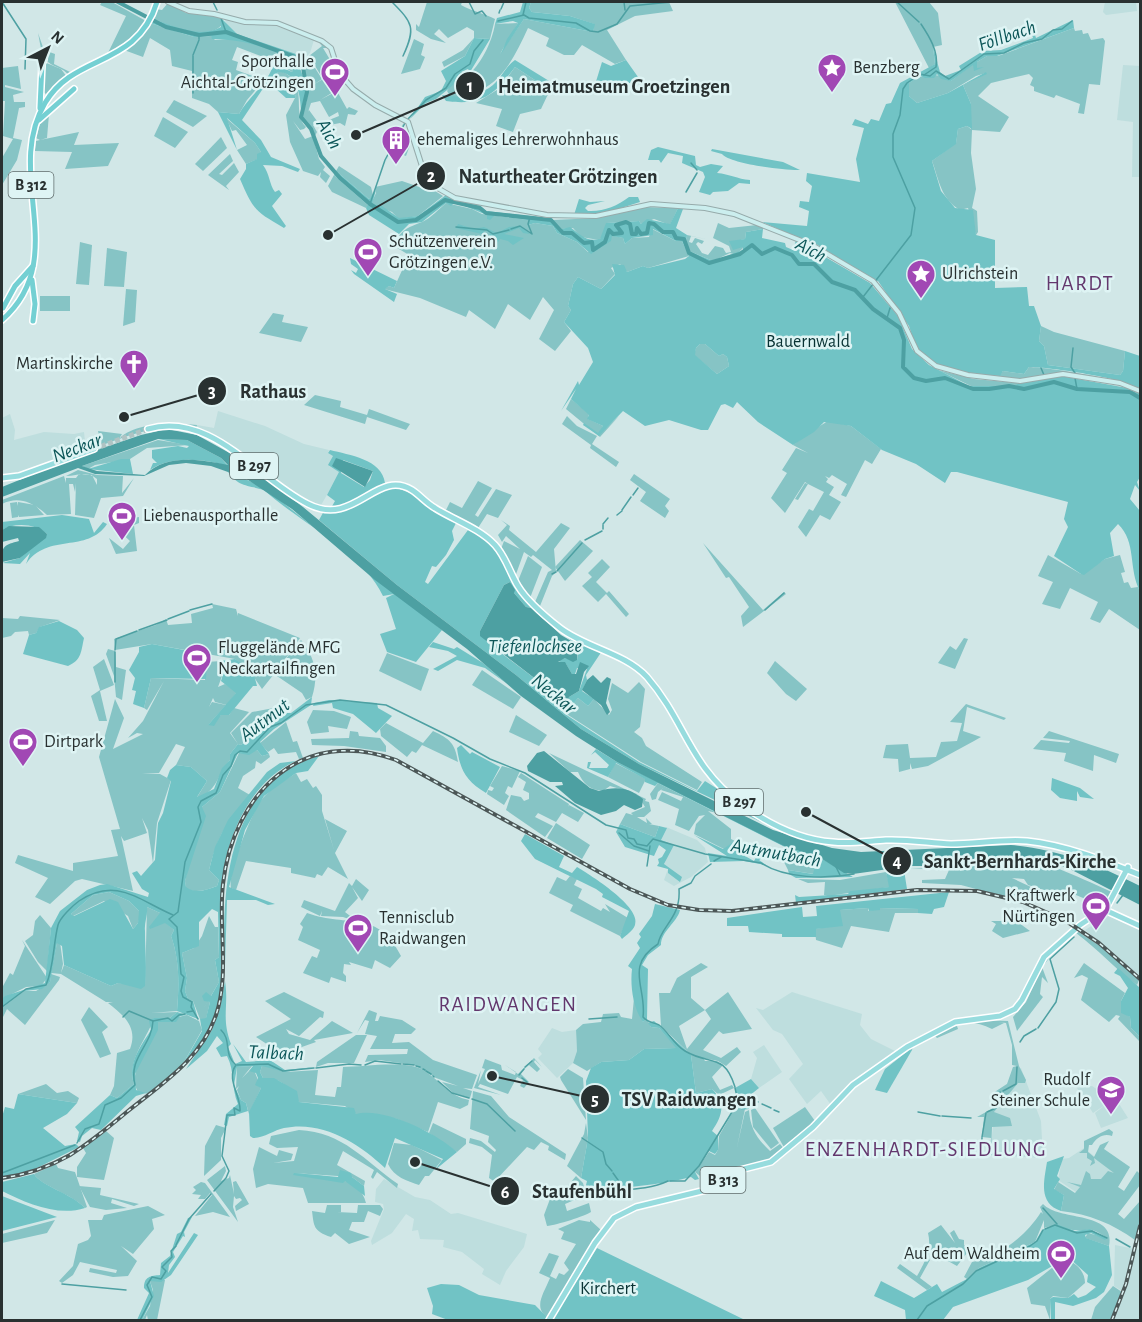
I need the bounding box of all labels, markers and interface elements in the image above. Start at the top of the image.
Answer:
water label: Föllbach [976,17,1038,55]
north arrow [18,18,78,78]
text: N [48,28,67,47]
place icon: Benzberg [816,52,848,94]
place label: Sporthalle Aichtal-Grötzingen [181,53,314,92]
sports icon: Sporthalle Aichtal-Grötzingen [319,56,351,98]
place label: Benzberg [853,59,920,77]
callout: Heimatmuseum Groetzingen [455,67,742,105]
text: Heimatmuseum Groetzingen [498,77,730,97]
text: 1 [467,78,473,96]
water label: Aich [312,115,346,153]
building icon: ehemaliges Lehrerwohnhaus [380,124,412,166]
place label: ehemaliges Lehrerwohnhaus [417,131,619,149]
callout: Naturtheater Grötzingen [416,157,670,195]
text: Naturtheater Grötzingen [458,167,658,187]
text: 2 [427,168,436,186]
road number: B 312 [9,172,54,198]
place label: Schützenverein Grötzingen e.V. [389,233,496,272]
water label: Aich [792,233,830,266]
sports icon: Schützenverein Grötzingen e.V. [352,236,384,278]
place icon: Ulrichstein [905,258,937,300]
place label: Ulrichstein [942,265,1018,283]
district label: HARDT [1046,273,1114,294]
park label: Bauernwald [766,333,850,351]
church icon: Martinskirche [118,348,150,390]
place label: Martinskirche [16,355,113,373]
callout: Rathaus [197,372,318,410]
text: Rathaus [240,382,306,402]
text: 3 [208,383,216,401]
water label: Neckar [49,429,105,467]
road number: B 297 [230,453,278,479]
sports icon: Liebenausporthalle [106,500,138,542]
place label: Liebenausporthalle [143,507,278,525]
water label: Tiefenlochsee [488,636,582,656]
place label: Fluggelände MFG Neckartailfingen [218,639,341,678]
sports icon: Fluggelände MFG Neckartailfingen [181,642,213,684]
water label: Neckar [528,670,581,718]
water label: Autmut [235,695,294,746]
sports icon: Dirtpark [7,726,39,768]
place label: Dirtpark [44,733,104,751]
road number: B 297 [715,789,763,815]
water label: Autmutbach [729,835,822,871]
callout: Sankt-Bernhards-Kirche [882,842,1128,880]
text: Sankt-Bernhards-Kirche [924,852,1116,872]
text: 4 [892,853,902,871]
place label: Kraftwerk Nürtingen [1002,887,1076,926]
sports icon: Kraftwerk Nürtingen [1080,890,1112,932]
place label: Tennisclub Raidwangen [379,909,466,948]
sports icon: Tennisclub Raidwangen [342,912,374,954]
district label: RAIDWANGEN [438,994,578,1015]
water label: Talbach [248,1042,304,1064]
place label: Rudolf Steiner Schule [991,1071,1092,1110]
school or university icon: Rudolf Steiner Schule [1095,1074,1127,1116]
callout: TSV Raidwangen [580,1080,769,1118]
text: TSV Raidwangen [621,1090,757,1110]
text: 5 [591,1091,599,1109]
district label: ENZENHARDT-SIEDLUNG [805,1139,1047,1160]
road number: B 313 [700,1167,746,1193]
callout: Staufenbühl [490,1172,644,1210]
text: Staufenbühl [532,1182,632,1202]
text: 6 [501,1184,510,1202]
sports icon: Auf dem Waldheim [1045,1238,1077,1280]
place label: Auf dem Waldheim [904,1245,1040,1263]
park label: Kirchert [580,1280,636,1298]

